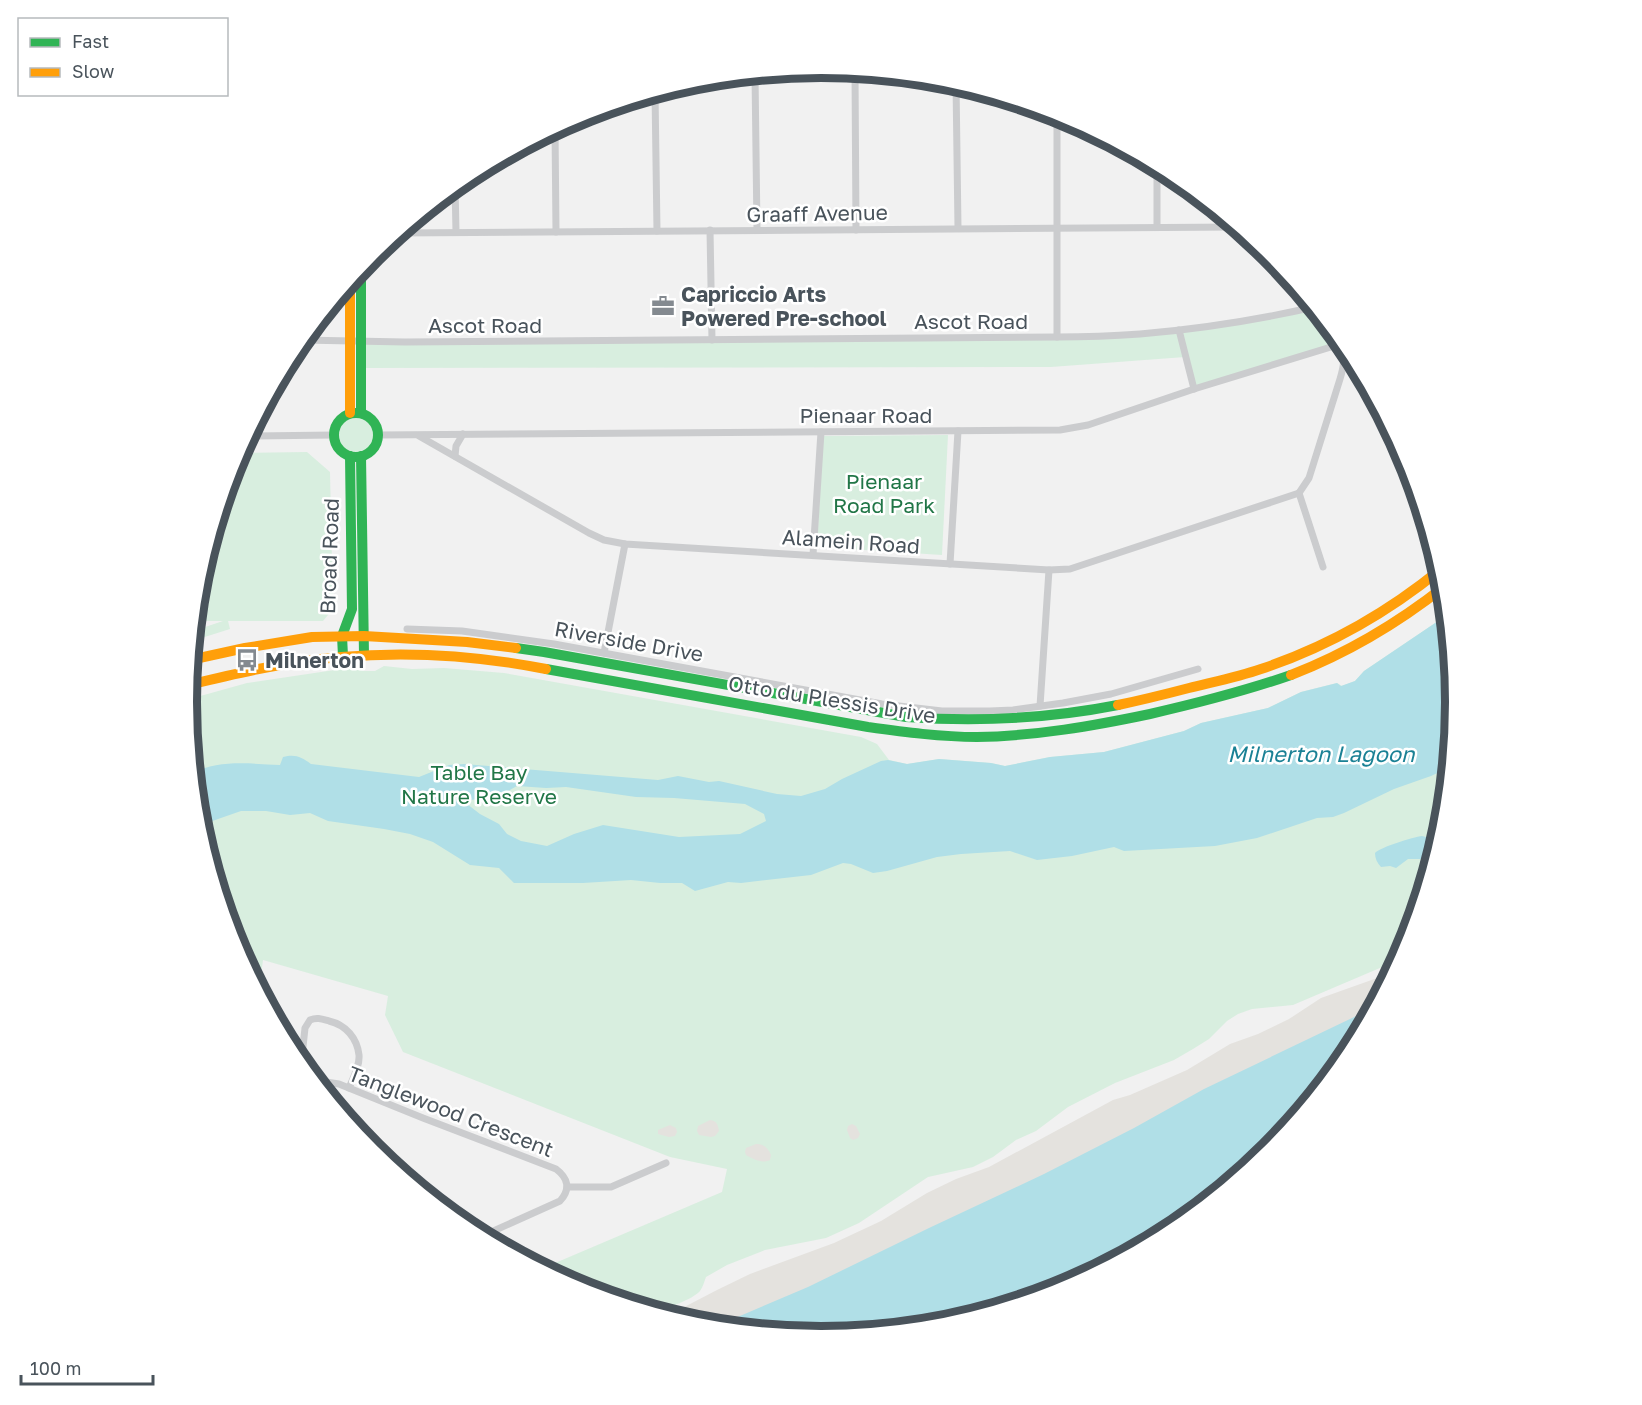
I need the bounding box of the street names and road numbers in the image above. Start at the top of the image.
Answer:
street label: Graaff Avenue [746,199,888,227]
street label: Ascot Road [914,308,1028,334]
street label: Ascot Road [428,312,542,338]
street label: Pienaar Road [799,402,933,428]
street label: Broad Road [314,498,344,614]
street label: Alamein Road [781,523,921,559]
street label: Riverside Drive [553,615,705,667]
street label: Otto du Plessis Drive [726,670,938,728]
street label: Tanglewood Crescent [345,1060,557,1162]

